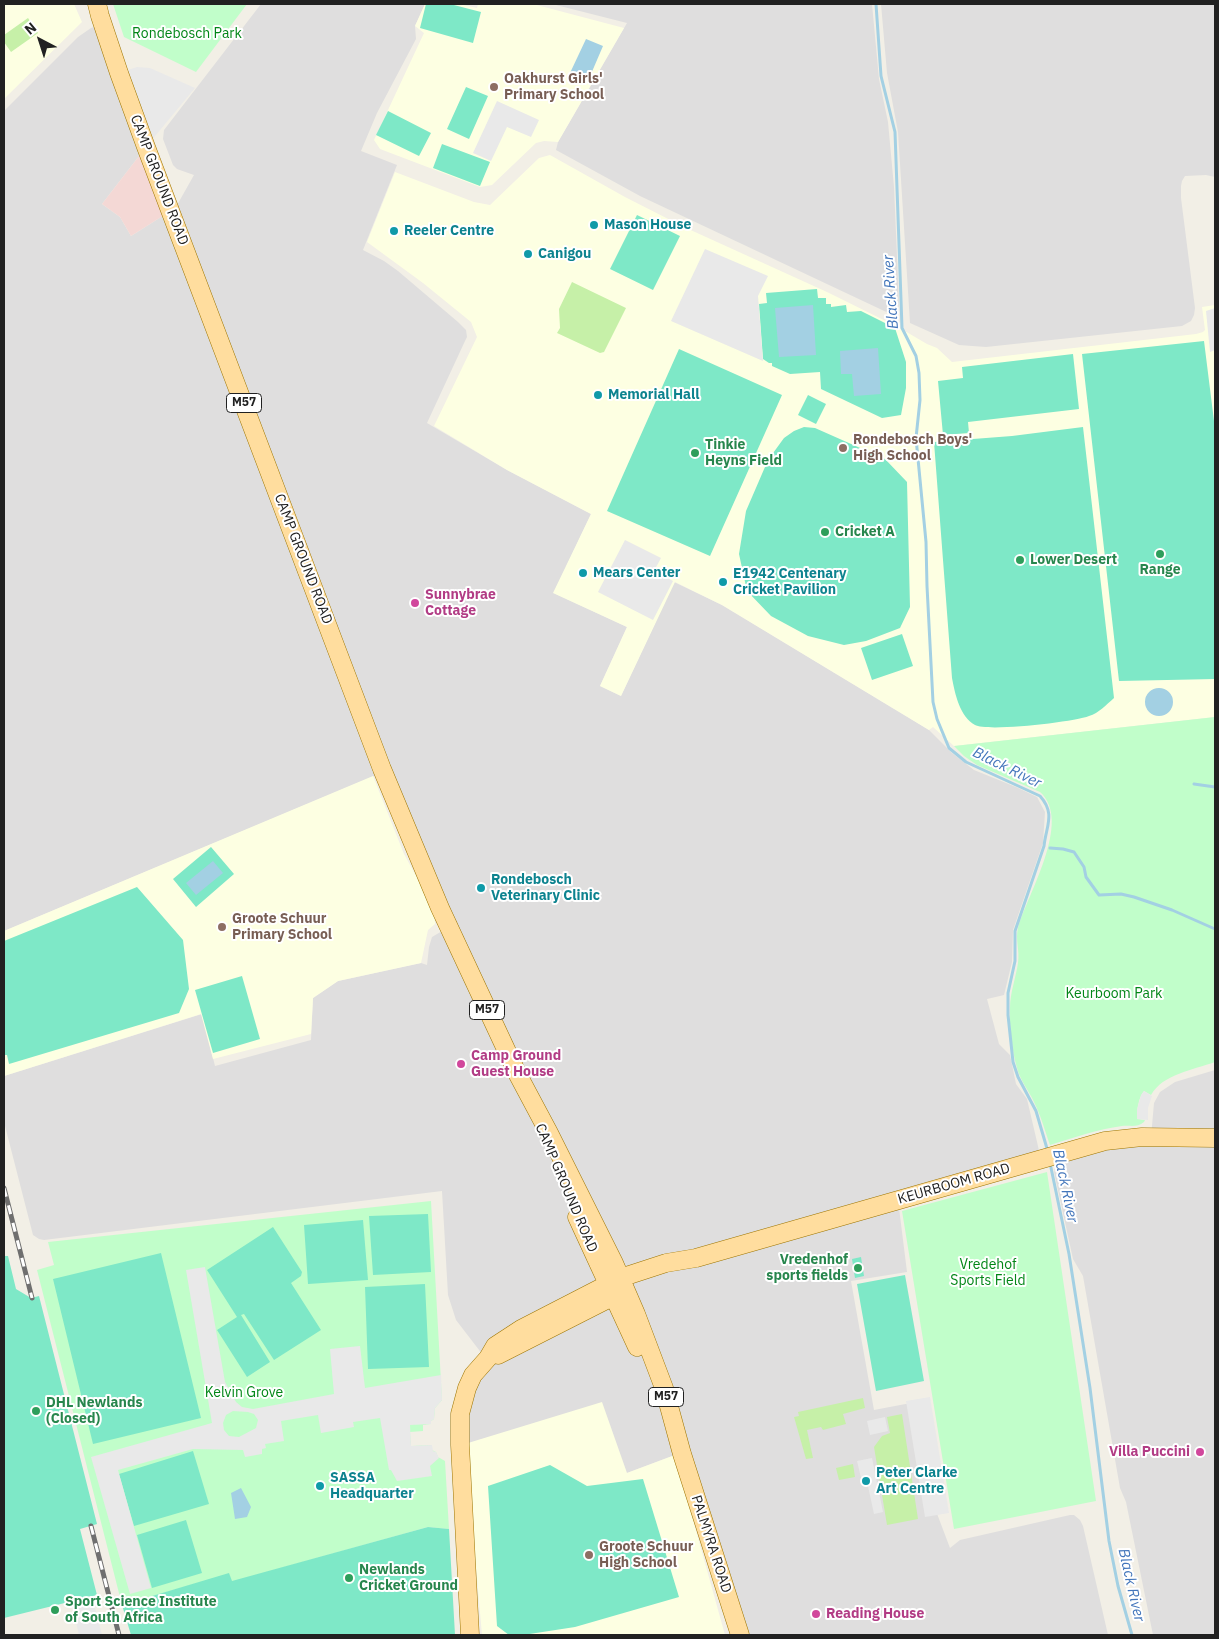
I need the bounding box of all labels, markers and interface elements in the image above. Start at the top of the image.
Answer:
north arrow [15,15,65,65]
text: N [21,18,40,39]
park label: Rondebosch Park [132,26,242,42]
place label: Oakhurst Girls' Primary School [504,71,604,104]
marker: Oakhurst Girls' Primary School [488,81,500,93]
street label: CAMP GROUND ROAD [126,112,192,248]
place label: Mason House [604,217,691,233]
marker: Mason House [588,219,600,231]
place label: Reeler Centre [404,223,494,239]
marker: Reeler Centre [388,225,400,237]
place label: Canigou [538,246,591,262]
marker: Canigou [522,248,534,260]
water label: Black River [879,254,903,330]
place label: Memorial Hall [608,387,699,403]
marker: Memorial Hall [592,389,604,401]
road number: M57 [226,393,262,412]
place label: Rondebosch Boys' High School [853,432,972,464]
place label: Tinkie Heyns Field [705,437,782,470]
marker: Rondebosch Boys' High School [837,442,849,454]
marker: Tinkie Heyns Field [689,447,701,459]
street label: CAMP GROUND ROAD [270,491,336,627]
place label: Cricket A [835,524,895,540]
marker: Cricket A [819,526,831,538]
marker: Range [1154,548,1166,560]
place label: Lower Desert [1030,552,1117,568]
marker: Lower Desert [1014,554,1026,566]
place label: Range [1139,562,1181,578]
place label: Mears Center [593,565,680,581]
place label: E1942 Centenary Cricket Pavilion [733,566,846,598]
marker: Mears Center [577,567,589,579]
marker: E1942 Centenary Cricket Pavilion [717,576,729,588]
place label: Sunnybrae Cottage [425,587,496,620]
marker: Sunnybrae Cottage [409,597,421,609]
water label: Black River [970,744,1044,792]
place label: Rondebosch Veterinary Clinic [491,872,600,904]
marker: Rondebosch Veterinary Clinic [475,882,487,894]
place label: Groote Schuur Primary School [232,911,332,944]
marker: Groote Schuur Primary School [216,921,228,933]
park label: Keurboom Park [1066,986,1162,1002]
road number: M57 [470,1000,504,1020]
place label: Camp Ground Guest House [471,1048,561,1080]
marker: Camp Ground Guest House [455,1058,467,1070]
street label: CAMP GROUND ROAD [531,1121,601,1255]
water label: Black River [1048,1148,1082,1224]
street label: KEURBOOM ROAD [896,1160,1012,1208]
place label: Vredenhof sports fields [766,1252,848,1284]
park label: Vredehof Sports Field [950,1257,1026,1290]
marker: Vredenhof sports fields [852,1262,864,1274]
park label: Kelvin Grove [205,1385,283,1401]
road number: M57 [648,1388,684,1406]
place label: DHL Newlands (Closed) [46,1395,142,1428]
marker: DHL Newlands (Closed) [30,1405,42,1417]
place label: Villa Puccini [1109,1444,1190,1460]
marker: Villa Puccini [1194,1446,1206,1458]
place label: Peter Clarke Art Centre [876,1465,957,1498]
place label: SASSA Headquarter [330,1470,414,1502]
marker: Peter Clarke Art Centre [860,1475,872,1487]
marker: SASSA Headquarter [314,1480,326,1492]
street label: PALMYRA ROAD [687,1493,735,1595]
place label: Groote Schuur High School [599,1539,693,1571]
water label: Black River [1114,1547,1148,1623]
marker: Groote Schuur High School [583,1549,595,1561]
place label: Newlands Cricket Ground [359,1562,458,1594]
marker: Newlands Cricket Ground [343,1572,355,1584]
place label: Sport Science Institute of South Africa [65,1594,217,1626]
marker: Sport Science Institute of South Africa [49,1604,61,1616]
place label: Reading House [826,1606,924,1622]
marker: Reading House [810,1608,822,1620]

